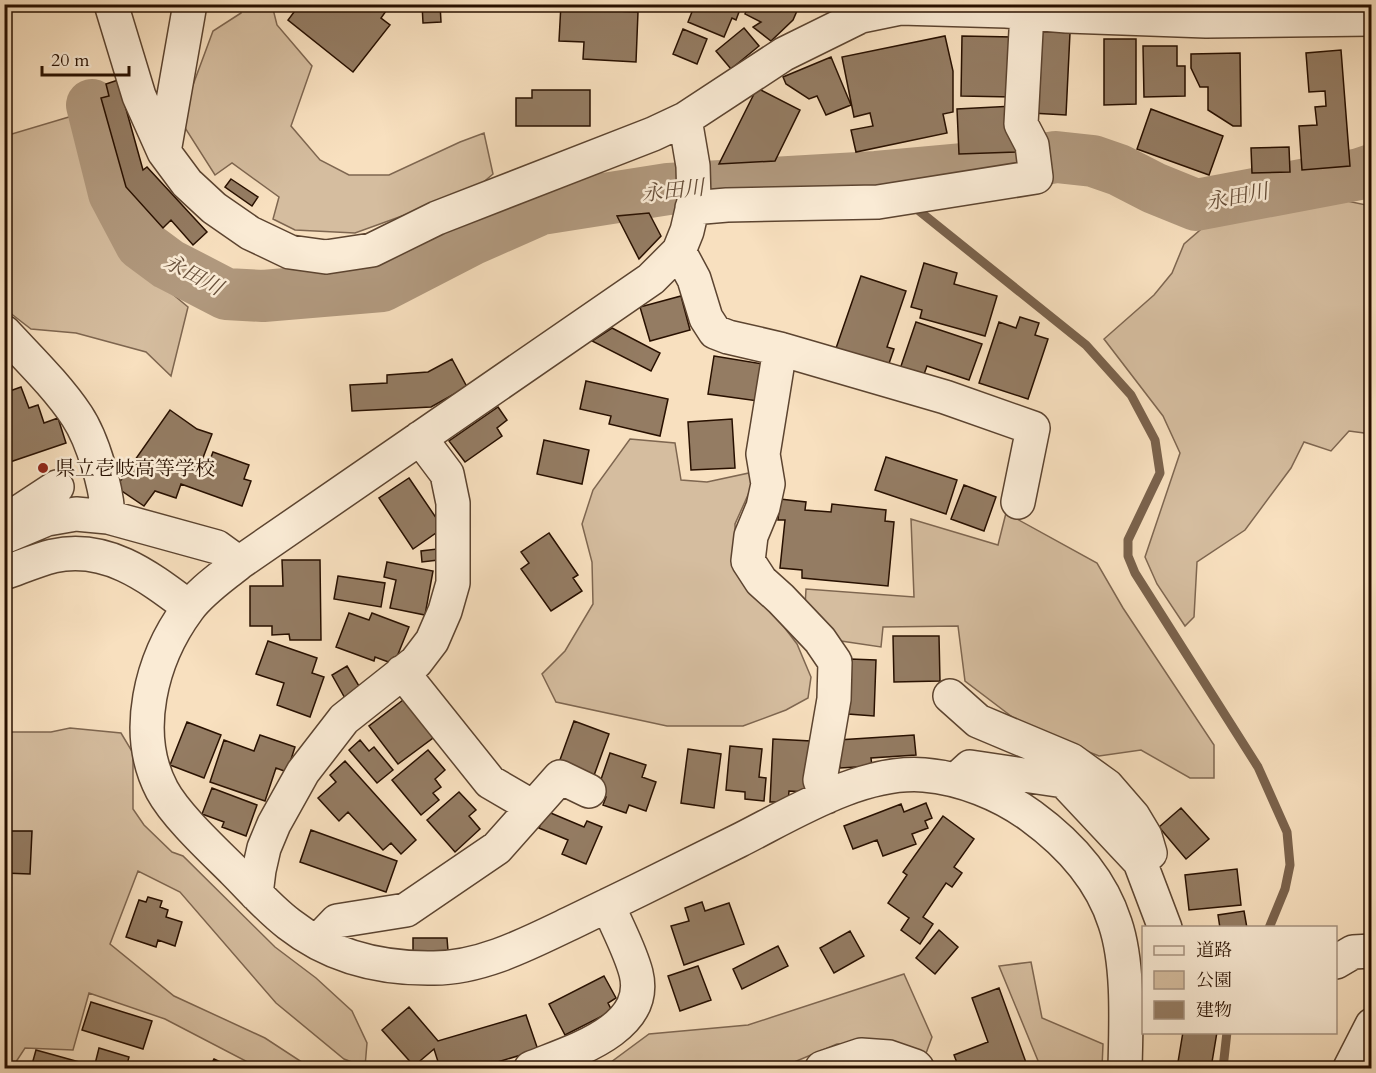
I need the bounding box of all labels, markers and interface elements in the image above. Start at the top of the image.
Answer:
scale bar [42,39,129,77]
text: 20 m [51,48,90,73]
water label: 永田川 [640,173,708,209]
water label: 永田川 [1203,176,1273,217]
water label: 永田川 [158,247,229,304]
place label: 県立壱岐高等学校 [55,455,215,482]
marker: 県立壱岐高等学校 [36,461,50,475]
legend [1142,926,1337,1034]
text: 道路 [1196,938,1232,963]
text: 公園 [1196,968,1232,993]
text: 建物 [1196,998,1232,1023]

